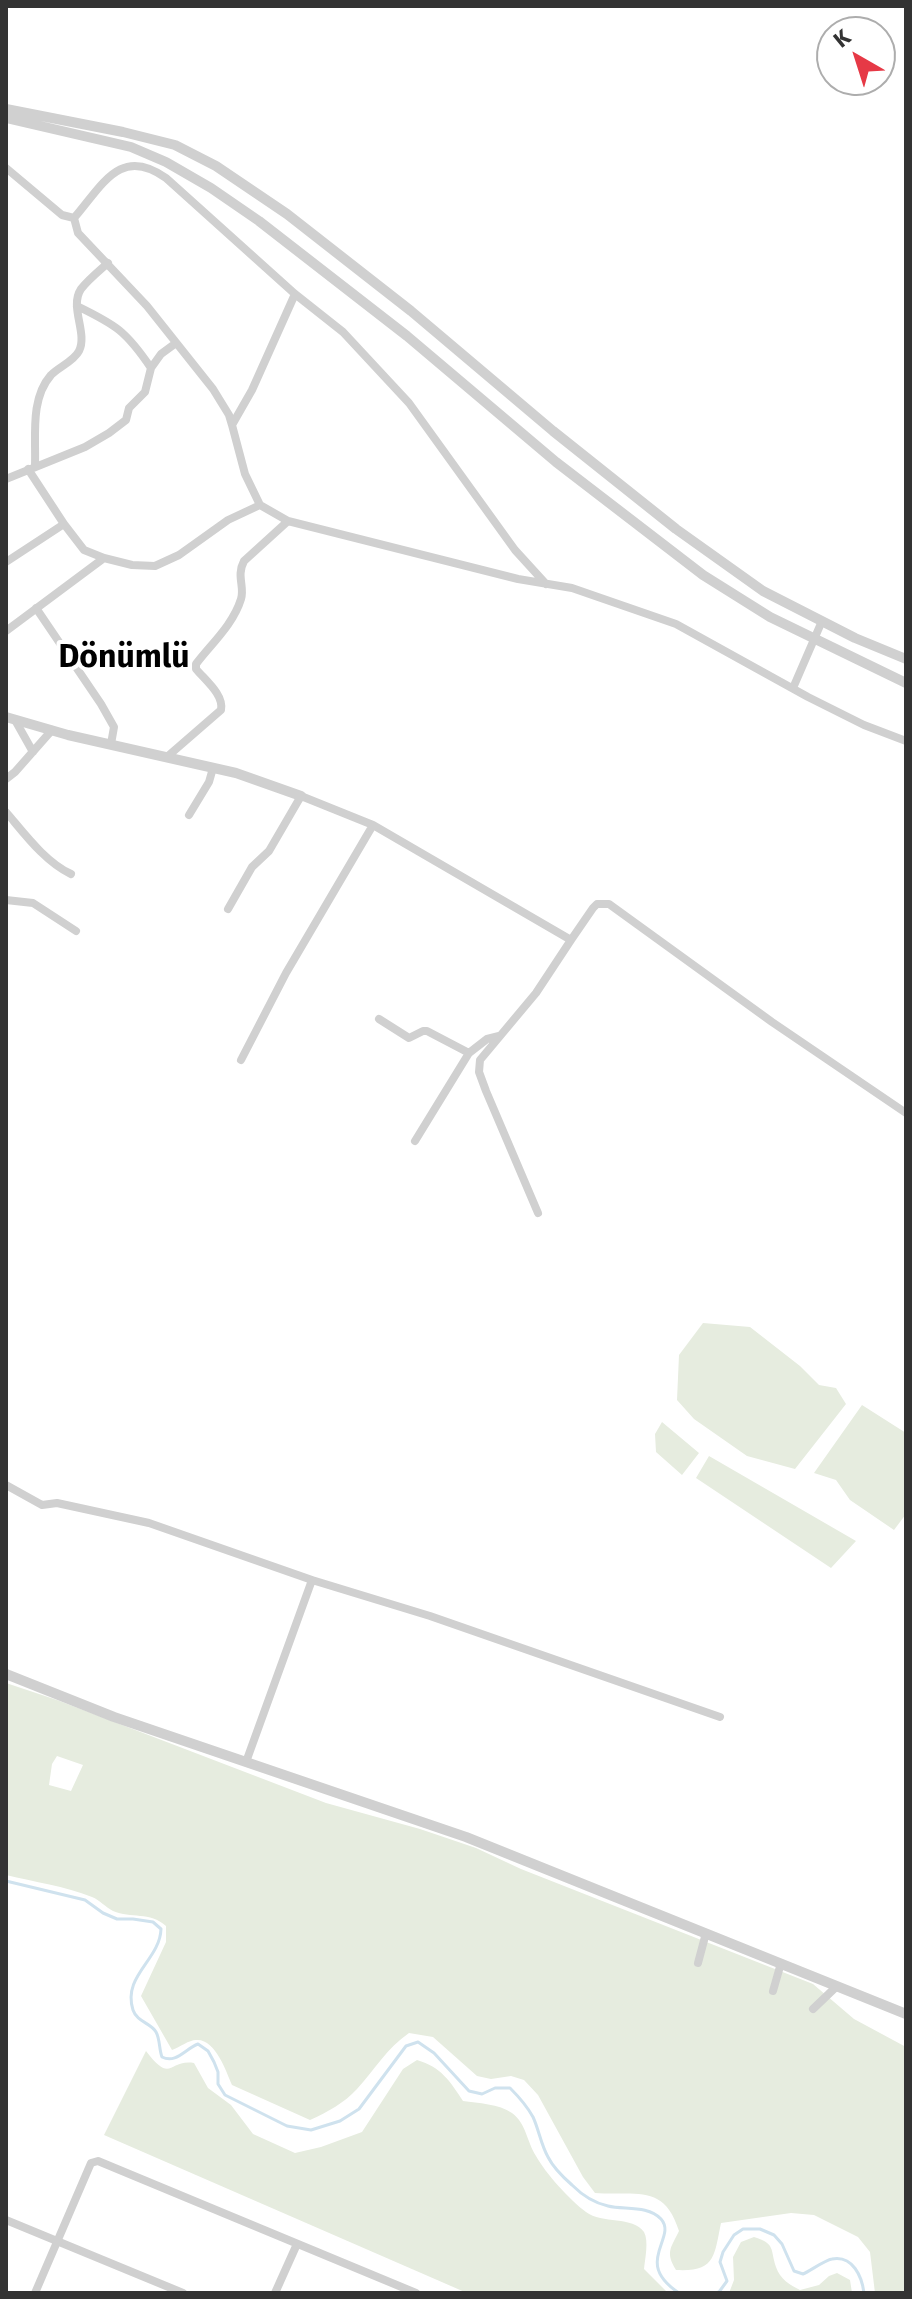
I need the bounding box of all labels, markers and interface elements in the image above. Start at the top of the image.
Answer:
north arrow [816,16,896,96]
text: K [828,24,856,53]
district label: Dönümlü [58,639,190,677]

